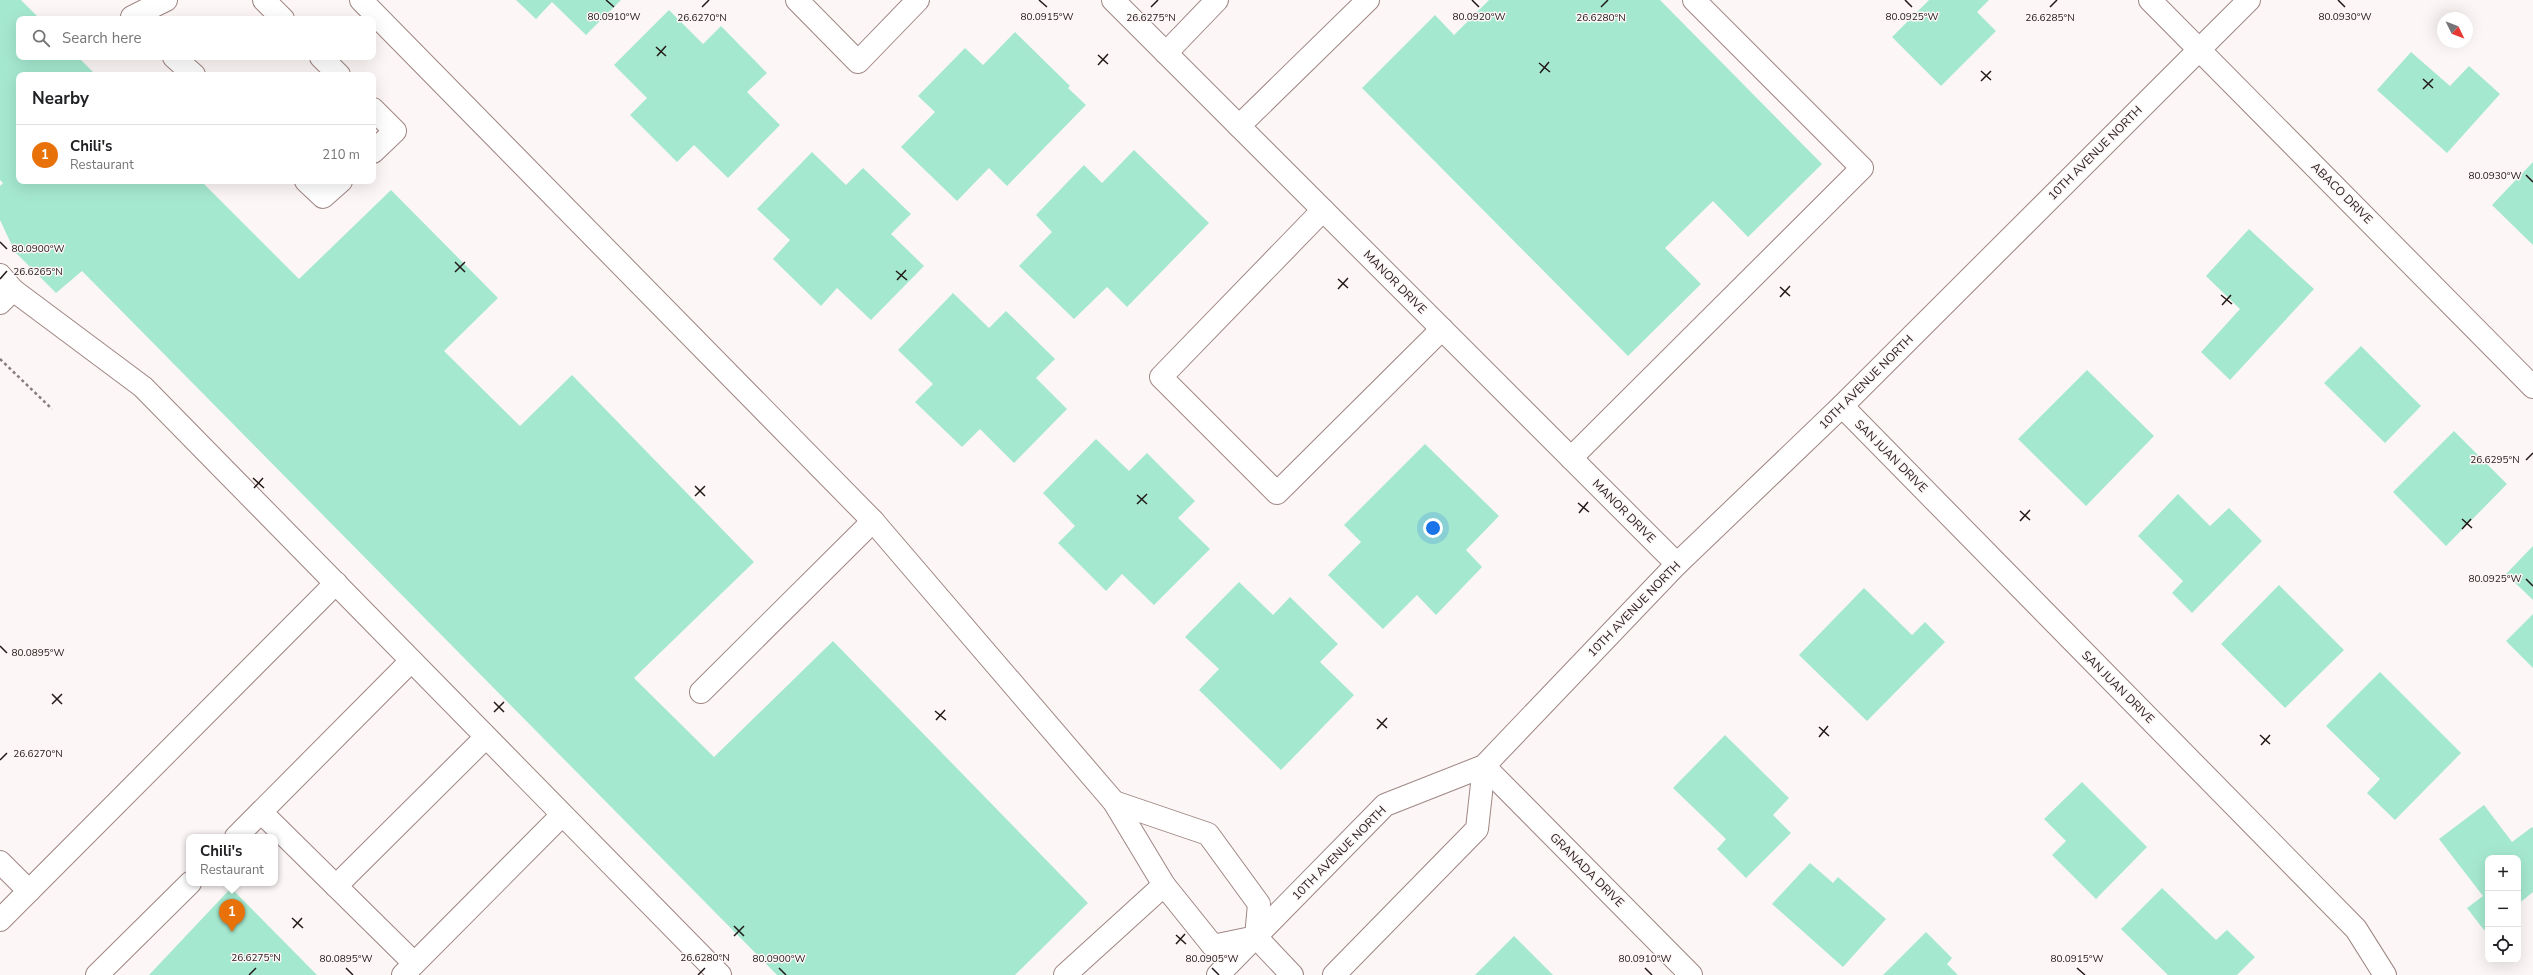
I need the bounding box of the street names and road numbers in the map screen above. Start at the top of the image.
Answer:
street label: 10TH AVENUE NORTH [2044,102,2146,204]
street label: ABACO DRIVE [2308,159,2376,227]
street label: MANOR DRIVE [1360,247,1430,317]
street label: 10TH AVENUE NORTH [1815,331,1917,433]
street label: SAN JUAN DRIVE [1851,416,1931,496]
street label: MANOR DRIVE [1589,476,1659,546]
street label: 10TH AVENUE NORTH [1584,558,1684,660]
street label: SAN JUAN DRIVE [2078,647,2158,727]
street label: 10TH AVENUE NORTH [1288,802,1390,904]
street label: GRANADA DRIVE [1546,829,1628,911]

